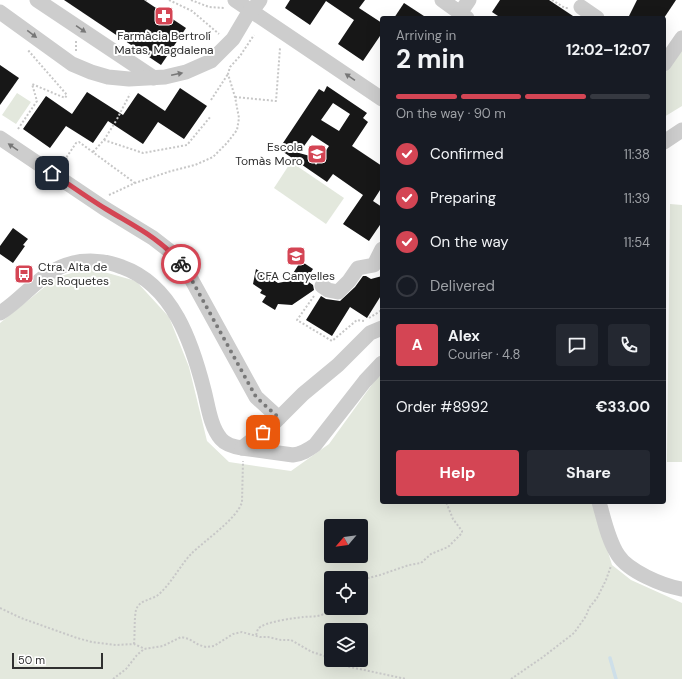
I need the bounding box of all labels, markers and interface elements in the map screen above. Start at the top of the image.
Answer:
pharmacy icon: Farmàcia Bertrolí Matas, Magdalena [153,5,175,27]
one-way arrow [76,25,86,33]
text: Arriving in [396,27,456,44]
place label: Farmàcia Bertrolí Matas, Magdalena [114,28,214,58]
one-way arrow [26,30,37,38]
text: 12:02–12:07 [566,40,650,60]
text: 2 min [396,42,465,76]
one-way arrow [171,71,183,77]
one-way arrow [344,74,355,81]
text: On the way · 90 m [396,105,506,122]
place label: Escola Tomàs Moro [235,139,303,169]
one-way arrow [8,143,19,151]
school or university icon: Escola Tomàs Moro [306,143,328,165]
icon: check [396,143,418,165]
text: Confirmed [430,144,504,164]
text: 11:38 [624,146,650,163]
pin [35,156,69,190]
icon: home [41,162,63,184]
icon: check [396,187,418,209]
text: Preparing [430,188,496,208]
text: 11:39 [624,190,650,207]
icon: check [396,231,418,253]
text: On the way [430,232,509,252]
text: 11:54 [623,234,650,251]
courier [161,244,201,284]
school or university icon: CFA Canyelles [285,245,307,267]
icon: bike [170,253,192,275]
place label: Ctra. Alta de les Roquetes [38,259,109,289]
bus stop icon: Ctra. Alta de les Roquetes [13,263,35,285]
place label: CFA Canyelles [257,268,335,284]
text: Delivered [430,276,495,296]
button: chat [556,324,598,366]
button: phone [608,324,650,366]
text: Alex [448,326,480,346]
text: A [412,335,422,355]
text: Courier · 4.8 [448,346,520,363]
text: Order #8992 [396,397,488,417]
text: €33.00 [596,397,650,417]
pin [246,415,280,449]
icon: bag [252,421,274,443]
button: Help [396,450,519,496]
button: Share [527,450,650,496]
north arrow [324,519,368,563]
map controls [324,519,368,667]
button: locate [324,571,368,615]
button: layers [324,623,368,667]
scale bar [12,651,103,670]
text: 50 m [18,653,45,667]

